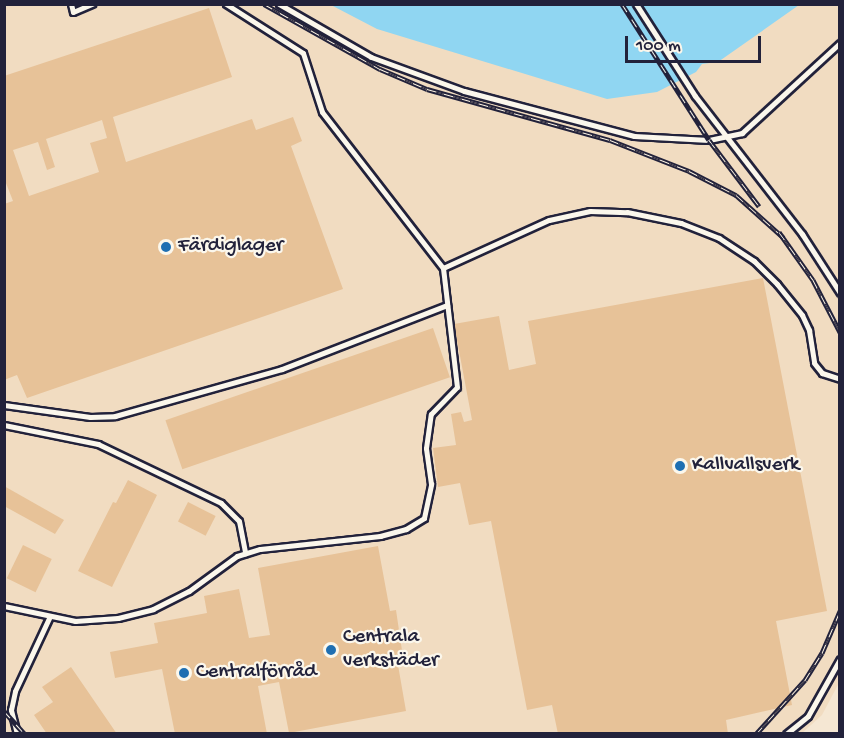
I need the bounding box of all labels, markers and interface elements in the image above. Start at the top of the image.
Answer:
scale bar [628,24,764,62]
text: 100 m [636,36,681,57]
place label: Färdiglager [178,234,283,260]
marker: Färdiglager [159,240,173,254]
place label: Kallvallsverk [692,453,799,479]
marker: Kallvallsverk [673,459,687,473]
place label: Centrala verkstäder [343,625,438,675]
marker: Centrala verkstäder [324,643,338,657]
place label: Centralförråd [196,660,317,686]
marker: Centralförråd [177,666,191,680]

